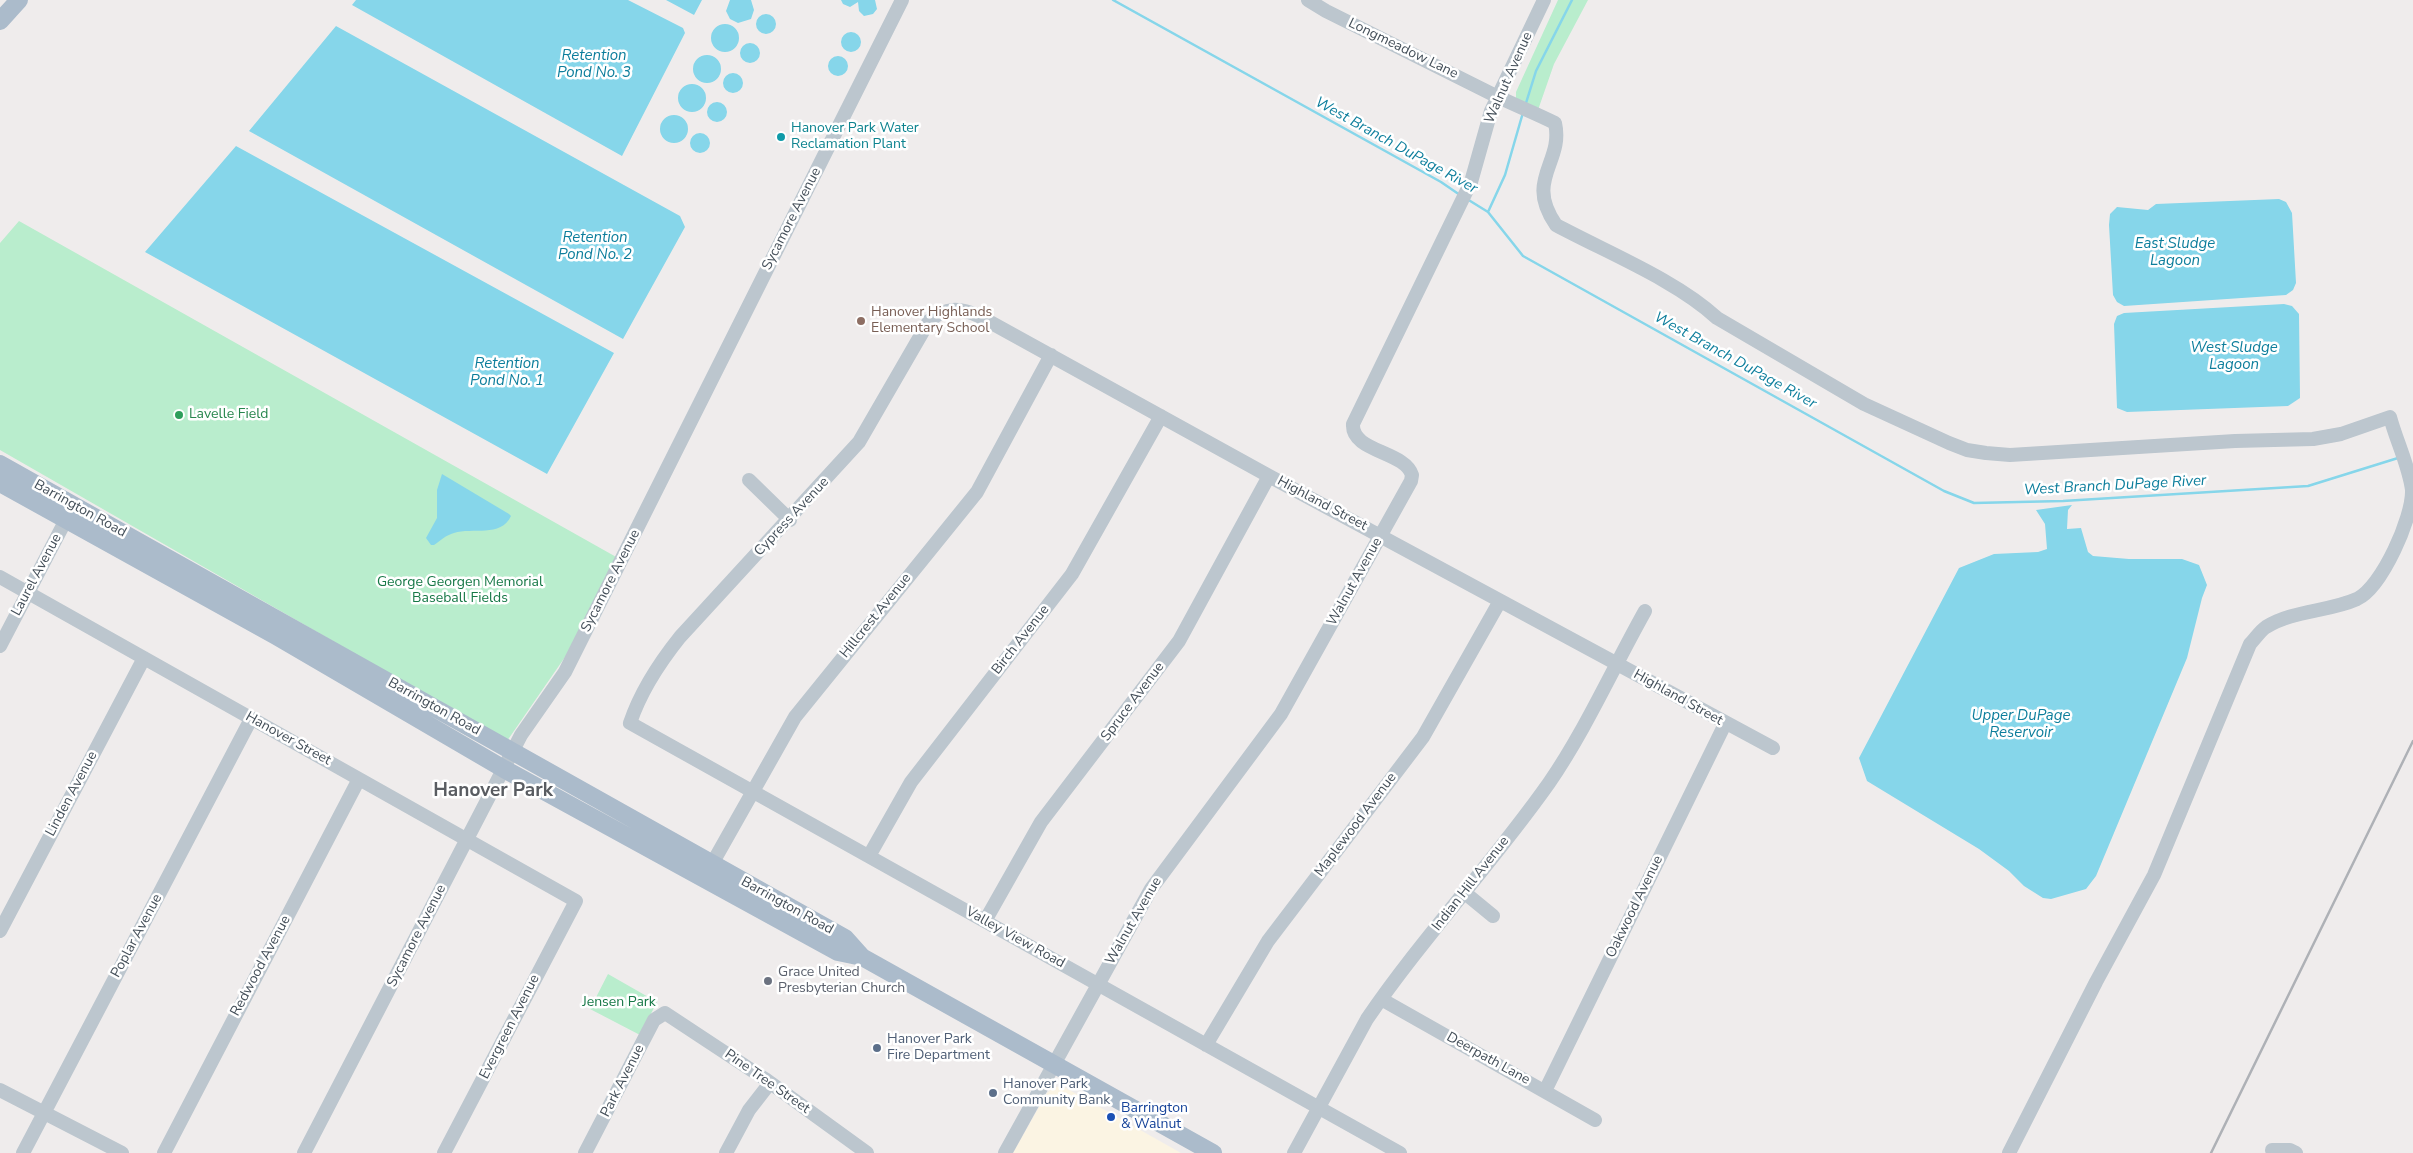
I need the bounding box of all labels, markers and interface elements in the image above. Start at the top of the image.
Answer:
street label: Longmeadow Lane [1345,15,1461,83]
street label: Walnut Avenue [1481,30,1537,126]
water label: Retention Pond No. 3 [557,47,631,82]
water label: West Branch DuPage River [1312,94,1480,198]
place label: Hanover Park Water Reclamation Plant [791,121,919,154]
marker: Hanover Park Water Reclamation Plant [775,131,787,143]
street label: Sycamore Avenue [759,165,825,273]
water label: Retention Pond No. 2 [558,229,632,264]
water label: East Sludge Lagoon [2135,235,2215,270]
place label: Hanover Highlands Elementary School [871,305,992,338]
water label: West Branch DuPage River [1651,309,1819,413]
marker: Hanover Highlands Elementary School [855,315,867,327]
water label: West Sludge Lagoon [2190,339,2278,374]
water label: Retention Pond No. 1 [470,355,544,390]
place label: Lavelle Field [189,407,268,423]
marker: Lavelle Field [173,409,185,421]
water label: West Branch DuPage River [2023,472,2207,500]
street label: Highland Street [1274,473,1370,535]
street label: Cypress Avenue [751,474,833,560]
street label: Barrington Road [31,477,129,541]
street label: Sycamore Avenue [578,527,644,635]
street label: Laurel Avenue [8,531,66,619]
street label: Walnut Avenue [1324,535,1386,629]
street label: Hillcrest Avenue [837,570,915,662]
park label: George Georgen Memorial Baseball Fields [377,575,543,608]
street label: Birch Avenue [989,602,1053,678]
street label: Spruce Avenue [1098,659,1168,745]
street label: Highland Street [1630,667,1726,729]
street label: Barrington Road [385,675,483,739]
water label: Upper DuPage Reservoir [1971,707,2071,742]
street label: Hanover Street [242,709,334,769]
street label: Linden Avenue [43,749,101,839]
street label: Maplewood Avenue [1311,770,1401,880]
district label: Hanover Park [433,780,553,802]
street label: Indian Hill Avenue [1429,833,1513,935]
street label: Oakwood Avenue [1603,853,1667,961]
street label: Barrington Road [738,874,836,938]
street label: Walnut Avenue [1102,874,1166,968]
street label: Sycamore Avenue [384,882,450,990]
street label: Poplar Avenue [108,891,166,981]
street label: Valley View Road [962,904,1068,972]
street label: Redwood Avenue [227,913,295,1019]
place label: Grace United Presbyterian Church [778,965,905,998]
street label: Evergreen Avenue [476,972,544,1082]
marker: Grace United Presbyterian Church [762,975,774,987]
park label: Jensen Park [582,995,656,1011]
street label: Deerpath Lane [1443,1029,1533,1089]
place label: Hanover Park Fire Department [887,1032,990,1064]
street label: Park Avenue [598,1042,648,1120]
marker: Hanover Park Fire Department [871,1042,883,1054]
street label: Pine Tree Street [721,1046,813,1118]
place label: Hanover Park Community Bank [1003,1077,1110,1110]
marker: Hanover Park Community Bank [987,1087,999,1099]
place label: Barrington & Walnut [1121,1101,1188,1134]
marker: Barrington & Walnut [1105,1111,1117,1123]

